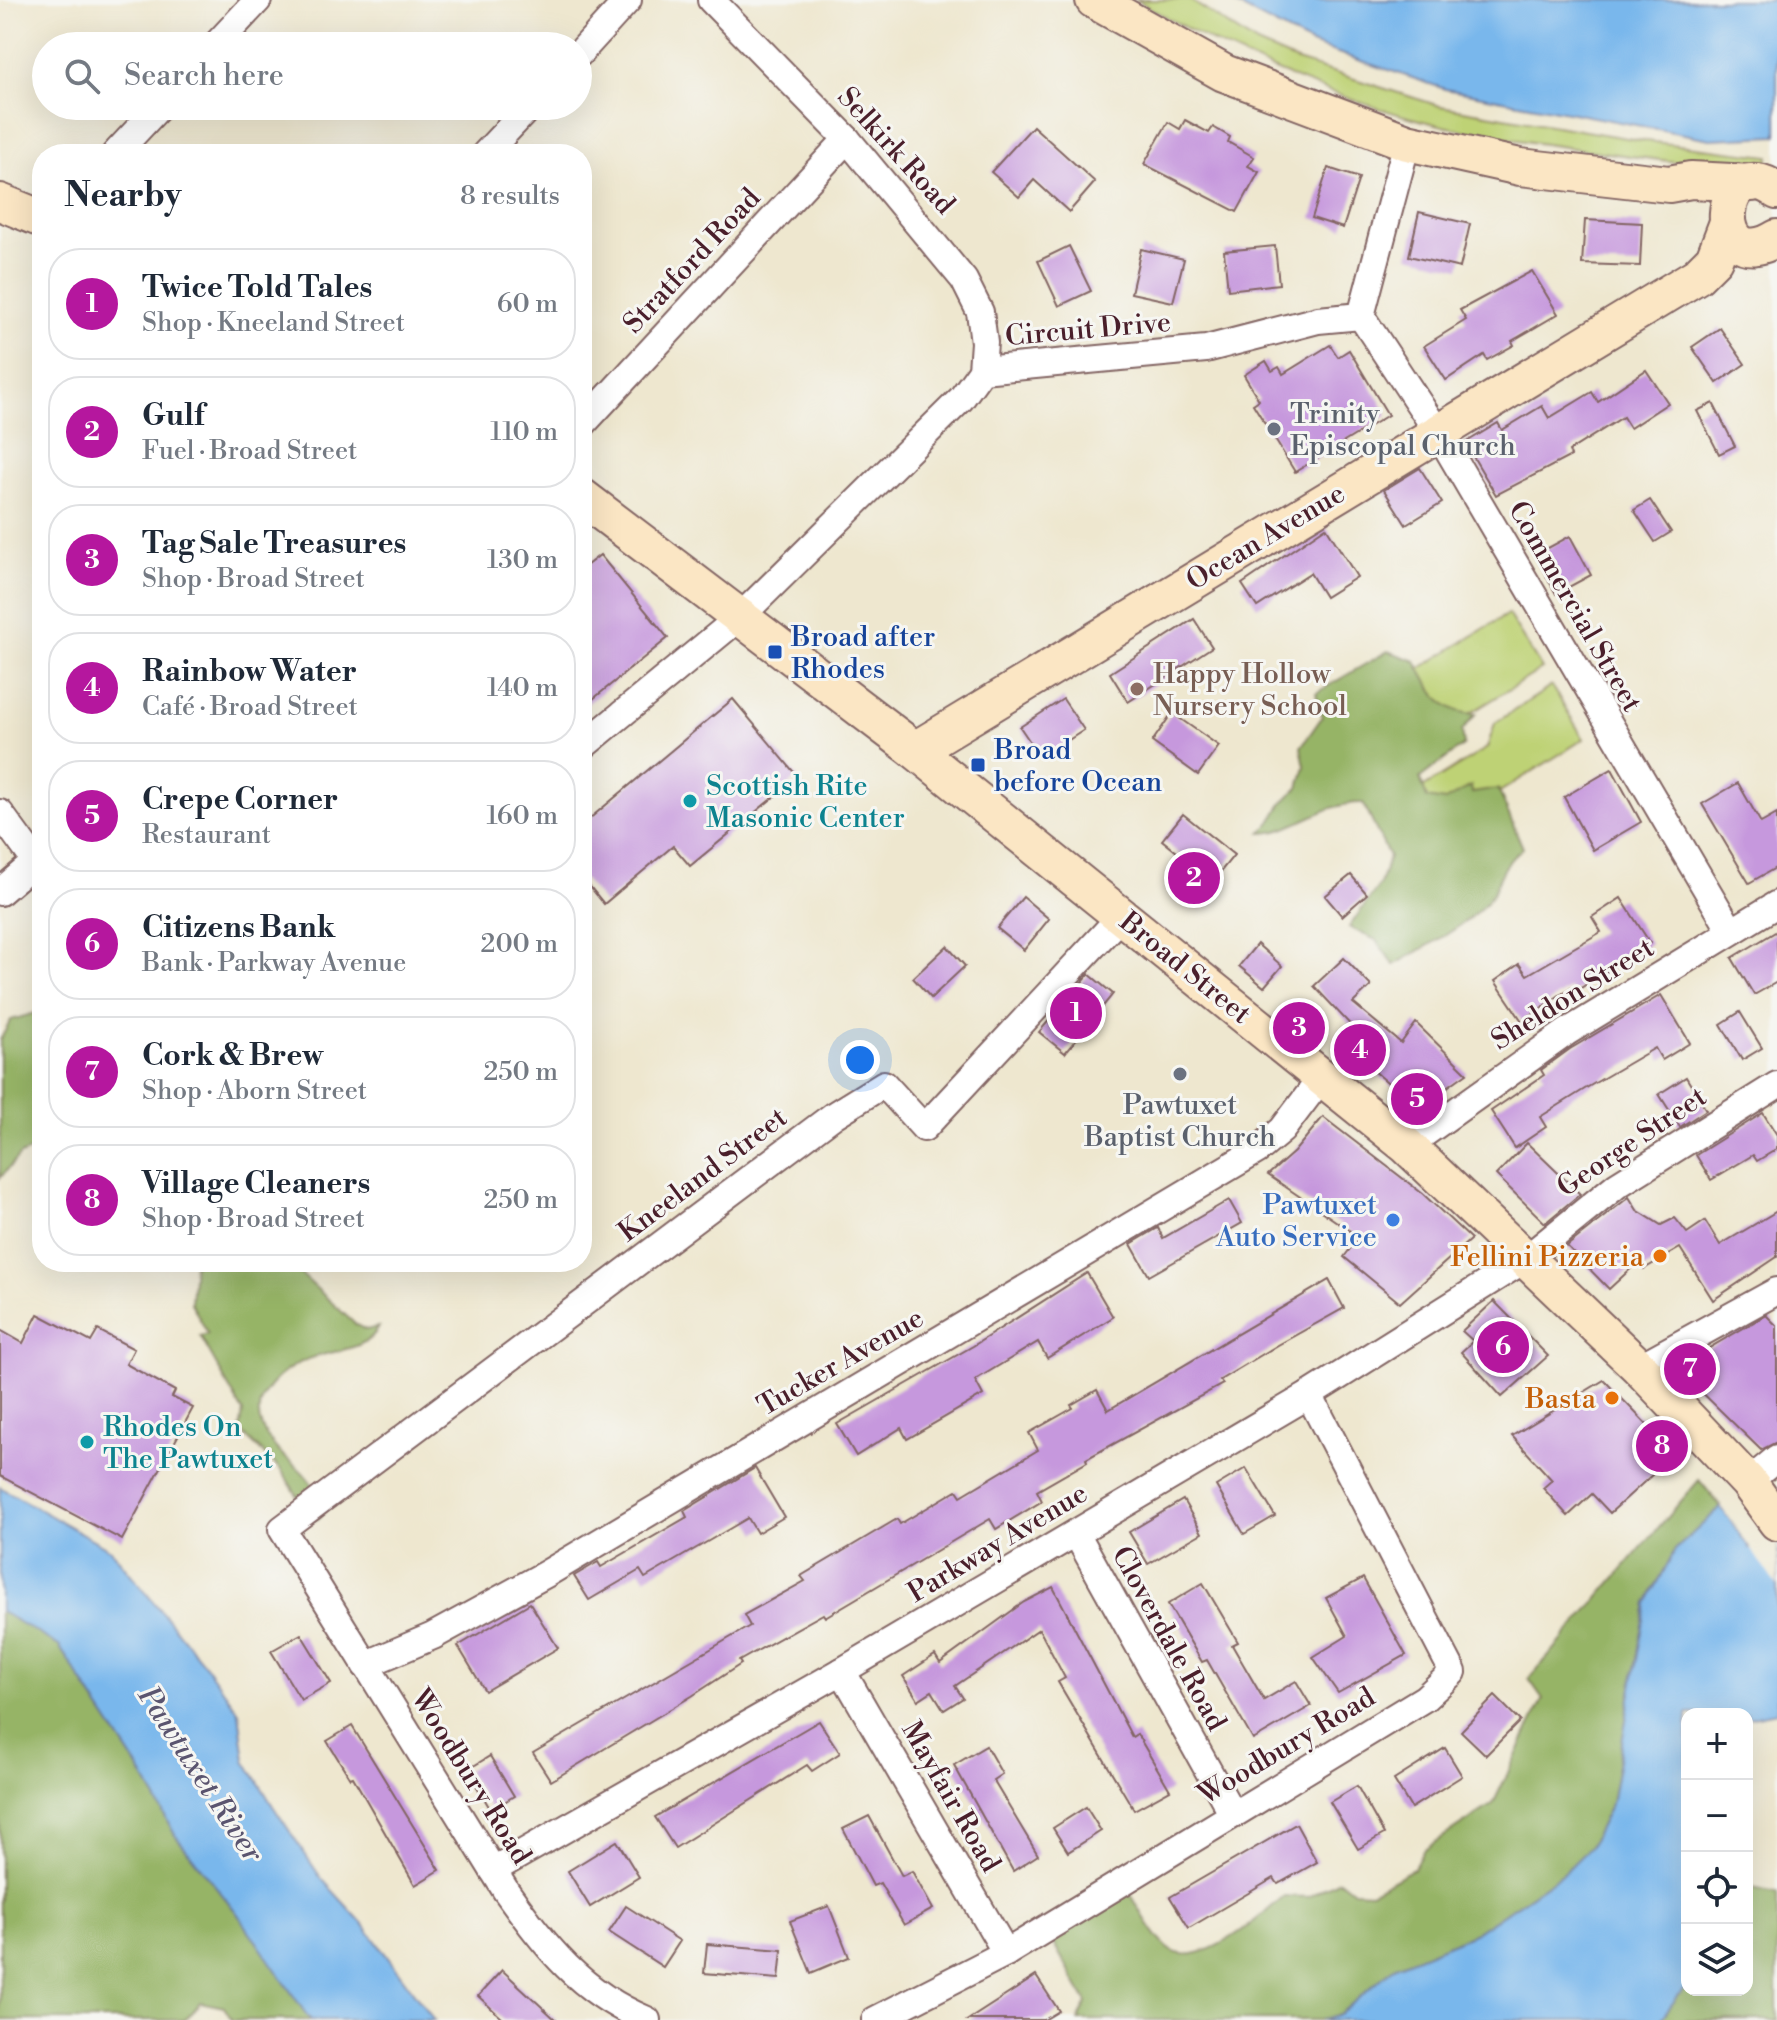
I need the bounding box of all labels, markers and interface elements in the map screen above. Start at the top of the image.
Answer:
search box [32,32,592,120]
icon: search [60,54,104,98]
text: Search here [124,57,284,95]
street label: Selkirk Road [830,80,962,222]
text: Nearby [64,175,182,217]
text: 8 results [460,180,560,212]
street label: Stratford Road [616,181,768,341]
text: Twice Told Tales [142,269,373,307]
text: 1 [86,288,98,320]
text: 60 m [497,288,558,320]
street label: Circuit Drive [1004,305,1172,354]
text: Shop · Kneeland Street [142,307,405,339]
text: Gulf [142,397,204,435]
place label: Trinity Episcopal Church [1290,397,1516,464]
text: 2 [84,416,100,448]
text: 110 m [490,416,558,448]
marker: Trinity Episcopal Church [1265,420,1283,438]
text: Fuel · Broad Street [142,435,357,467]
street label: Ocean Avenue [1180,476,1352,598]
street label: Commercial Street [1500,495,1649,718]
text: Tag Sale Treasures [142,525,406,563]
text: 3 [84,544,100,576]
text: 130 m [487,544,558,576]
text: Shop · Broad Street [142,563,365,595]
place label: Broad after Rhodes [790,620,935,687]
marker: Broad after Rhodes [766,643,784,661]
text: Rainbow Water [142,653,357,691]
place label: Happy Hollow Nursery School [1153,657,1347,724]
text: 4 [83,672,101,704]
text: 140 m [487,672,558,704]
marker: Happy Hollow Nursery School [1128,680,1146,698]
text: Café · Broad Street [142,691,358,723]
place label: Broad before Ocean [993,733,1163,800]
marker: Broad before Ocean [969,756,987,774]
place label: Scottish Rite Masonic Center [706,769,905,836]
text: Crepe Corner [142,781,338,819]
marker: Scottish Rite Masonic Center [681,792,699,810]
text: 5 [84,800,100,832]
text: 160 m [487,800,558,832]
text: Restaurant [142,819,271,851]
pin: 2 [1168,848,1220,908]
street label: Broad Street [1111,904,1258,1032]
text: Citizens Bank [142,909,335,947]
text: 6 [84,928,100,960]
text: 200 m [481,928,558,960]
street label: Sheldon Street [1485,930,1661,1058]
text: Bank · Parkway Avenue [142,947,406,979]
pin: 1 [1050,983,1102,1043]
pin: 3 [1273,998,1325,1058]
pin: 4 [1334,1020,1386,1080]
text: Cork & Brew [142,1037,323,1075]
your location [840,1040,880,1080]
text: 7 [84,1056,100,1088]
text: 250 m [483,1056,558,1088]
marker: Pawtuxet Baptist Church [1171,1065,1189,1083]
pin: 5 [1391,1069,1443,1129]
text: Shop · Aborn Street [142,1075,367,1107]
street label: George Street [1551,1079,1713,1205]
place label: Pawtuxet Baptist Church [1083,1088,1276,1155]
street label: Kneeland Street [612,1100,794,1250]
text: Village Cleaners [142,1165,370,1203]
text: 8 [84,1184,100,1216]
text: 250 m [483,1184,558,1216]
place label: Pawtuxet Auto Service [1215,1188,1377,1255]
text: Shop · Broad Street [142,1203,365,1235]
marker: Pawtuxet Auto Service [1384,1211,1402,1229]
place label: Fellini Pizzeria [1450,1240,1645,1275]
marker: Fellini Pizzeria [1651,1247,1669,1265]
street label: Tucker Avenue [751,1301,930,1424]
pin: 6 [1477,1317,1529,1377]
pin: 7 [1664,1339,1716,1399]
place label: Basta [1524,1382,1597,1417]
marker: Basta [1603,1389,1621,1407]
place label: Rhodes On The Pawtuxet [103,1410,273,1477]
pin: 8 [1636,1416,1688,1476]
marker: Rhodes On The Pawtuxet [78,1433,96,1451]
street label: Parkway Avenue [902,1476,1094,1611]
street label: Cloverdale Road [1104,1540,1234,1737]
water label: Pawtuxet River [129,1679,272,1871]
street label: Woodbury Road [1191,1680,1382,1813]
street label: Woodbury Road [402,1682,539,1871]
map controls [1681,1708,1753,1996]
button: + [1681,1708,1753,1780]
street label: Mayfair Road [893,1715,1008,1879]
button: − [1681,1780,1753,1852]
button: locate [1681,1852,1753,1924]
button: layers [1681,1924,1753,1996]

